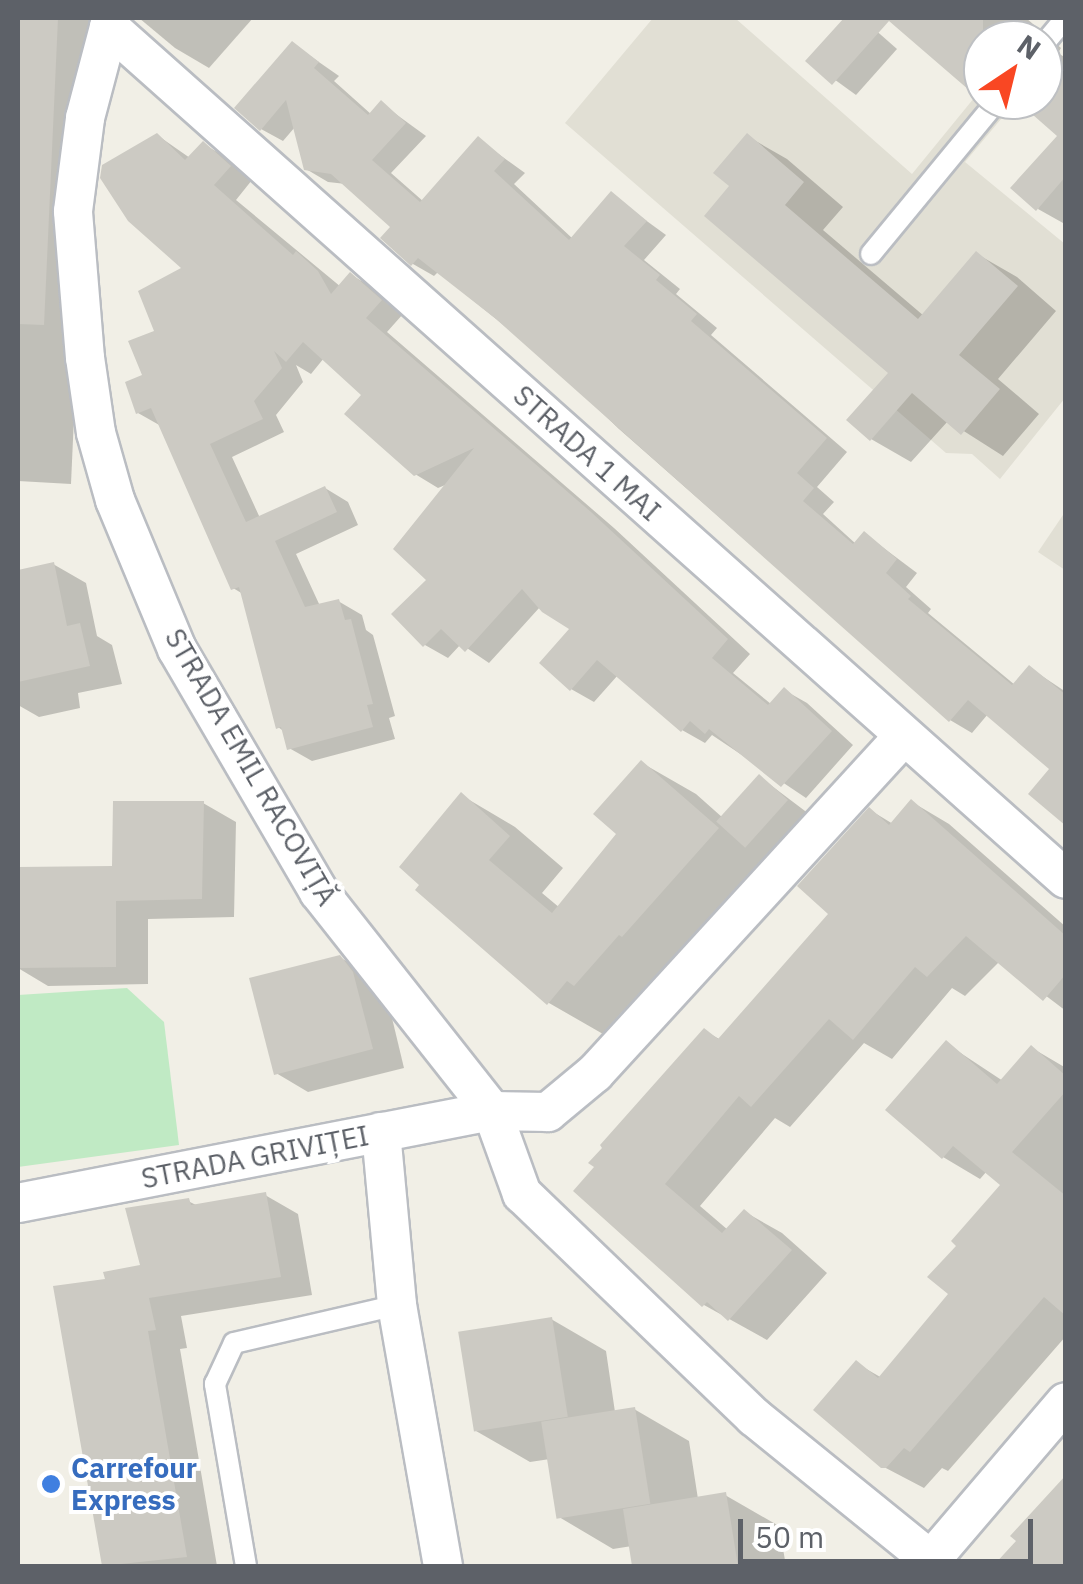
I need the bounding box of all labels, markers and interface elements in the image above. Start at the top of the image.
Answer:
north arrow [963,20,1063,120]
text: N [1010,26,1048,68]
street label: STRADA 1 MAI [507,378,667,528]
street label: STRADA EMIL RACOVIȚĂ [158,623,344,911]
street label: STRADA GRIVIȚEI [138,1118,372,1196]
place label: Carrefour Express [71,1451,197,1517]
marker: Carrefour Express [40,1473,62,1495]
scale bar [743,1499,1038,1561]
text: 50 m [755,1517,824,1556]

